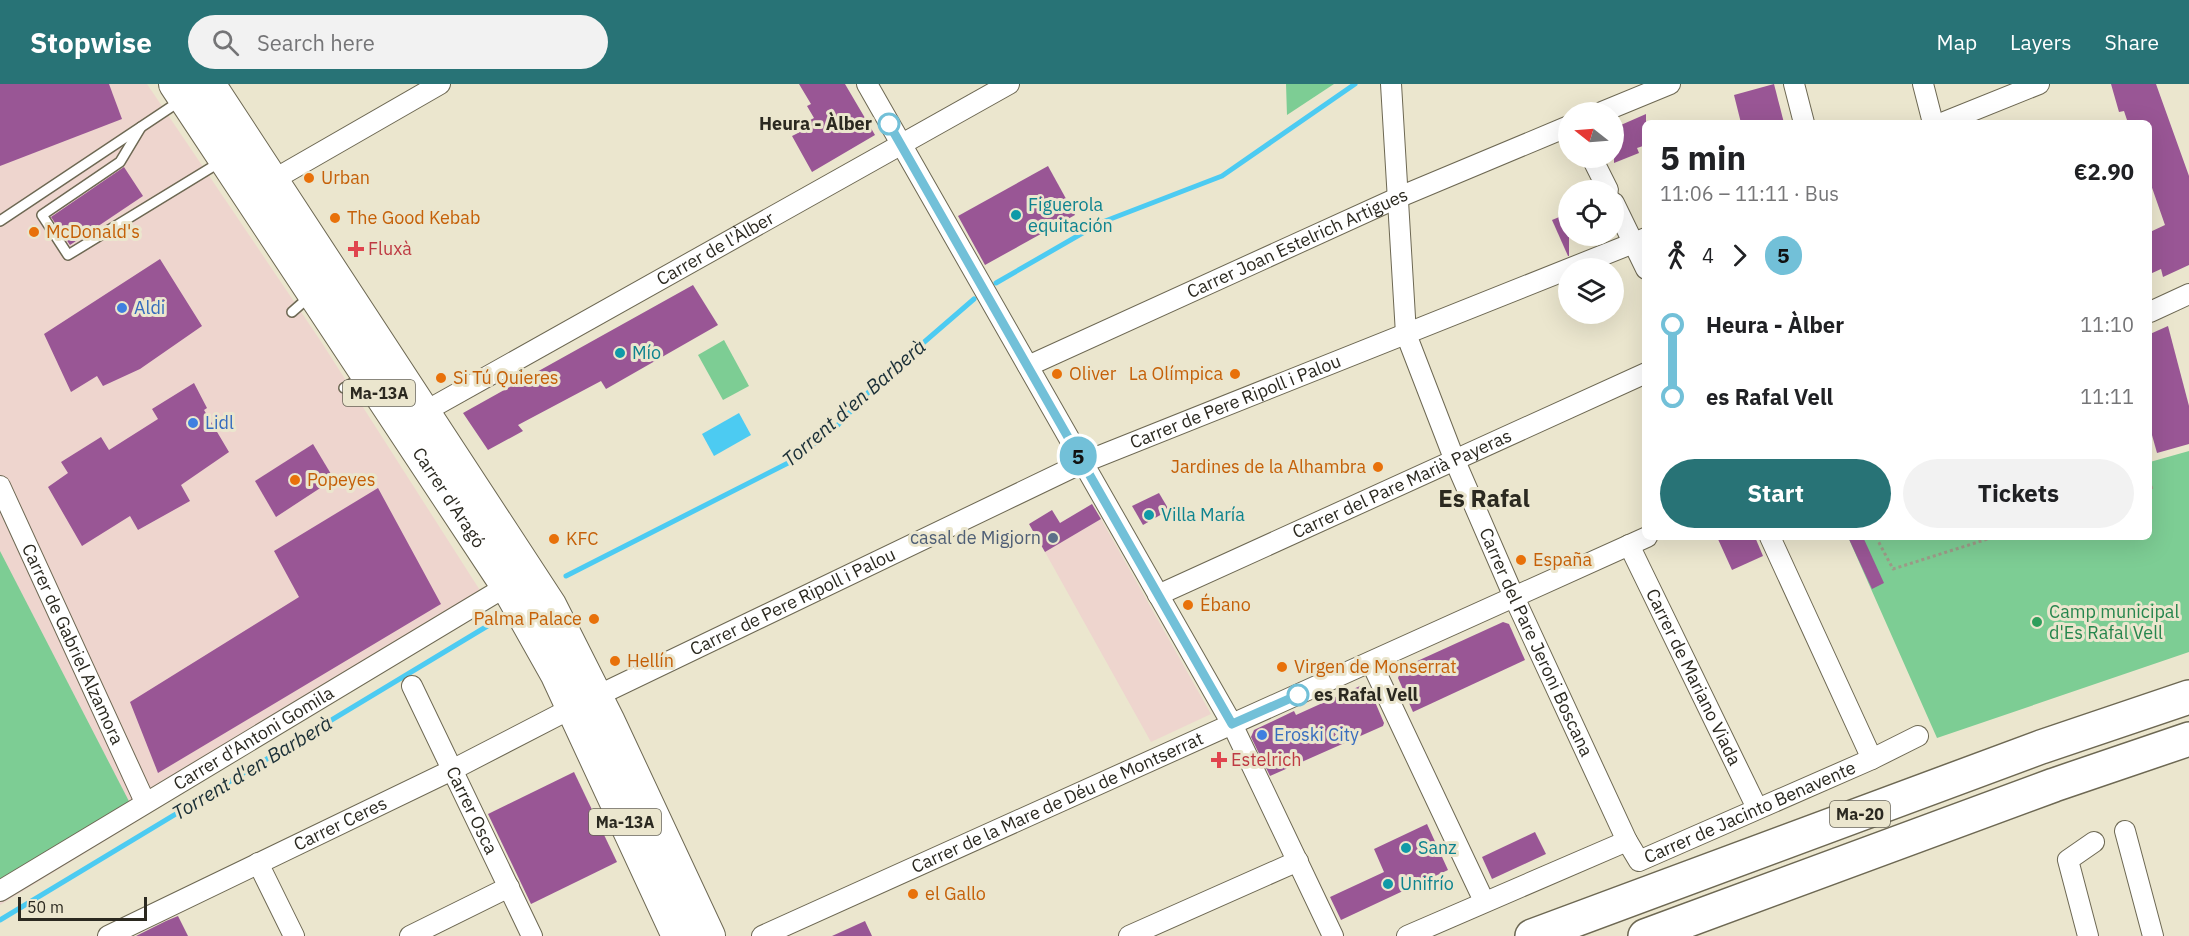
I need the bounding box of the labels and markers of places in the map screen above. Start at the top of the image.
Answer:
place label: Heura - Àlber [759,111,872,135]
marker: Heura - Àlber [878,113,900,135]
place label: Urban [321,166,370,189]
marker: Urban [302,171,316,185]
place label: Figuerola equitación [1028,193,1113,237]
place label: The Good Kebab [347,206,480,229]
marker: Figuerola equitación [1009,208,1023,222]
marker: The Good Kebab [328,211,342,225]
place label: McDonald's [46,220,140,243]
marker: McDonald's [27,225,41,239]
place label: Fluxà [368,237,412,260]
marker: Fluxà [349,242,363,256]
place label: Aldi [134,296,165,319]
marker: Aldi [115,301,129,315]
place label: Mío [632,341,661,364]
marker: Mío [613,346,627,360]
place label: Oliver [1069,362,1117,385]
place label: La Olímpica [1129,362,1223,385]
place label: Si Tú Quieres [453,366,559,389]
marker: Oliver [1050,367,1064,381]
marker: La Olímpica [1228,367,1242,381]
marker: Si Tú Quieres [434,371,448,385]
place label: Lidl [205,411,234,434]
marker: Lidl [186,416,200,430]
place label: Jardines de la Alhambra [1171,455,1366,478]
marker: Jardines de la Alhambra [1371,460,1385,474]
place label: Popeyes [307,468,375,491]
marker: Popeyes [288,473,302,487]
place label: Villa María [1161,503,1245,526]
marker: Villa María [1142,508,1156,522]
place label: casal de Migjorn [910,526,1041,549]
place label: KFC [566,527,598,550]
marker: casal de Migjorn [1046,531,1060,545]
marker: KFC [547,532,561,546]
place label: España [1533,548,1593,571]
marker: España [1514,553,1528,567]
place label: Ébano [1200,593,1251,616]
marker: Ébano [1181,598,1195,612]
place label: Camp municipal d'Es Rafal Vell [2049,600,2179,644]
place label: Palma Palace [474,607,582,630]
marker: Palma Palace [587,612,601,626]
marker: Camp municipal d'Es Rafal Vell [2030,615,2044,629]
place label: Hellín [627,649,674,672]
marker: Hellín [608,654,622,668]
place label: Virgen de Monserrat [1294,655,1457,678]
marker: Virgen de Monserrat [1275,660,1289,674]
place label: es Rafal Vell [1314,683,1419,706]
marker: es Rafal Vell [1287,684,1309,706]
place label: Eroski City [1274,723,1359,746]
marker: Eroski City [1255,728,1269,742]
place label: Estelrich [1231,748,1302,771]
marker: Estelrich [1212,753,1226,767]
place label: Sanz [1418,836,1457,859]
marker: Sanz [1399,841,1413,855]
place label: Unifrío [1400,872,1454,895]
marker: Unifrío [1381,877,1395,891]
place label: el Gallo [925,882,986,905]
marker: el Gallo [906,887,920,901]

